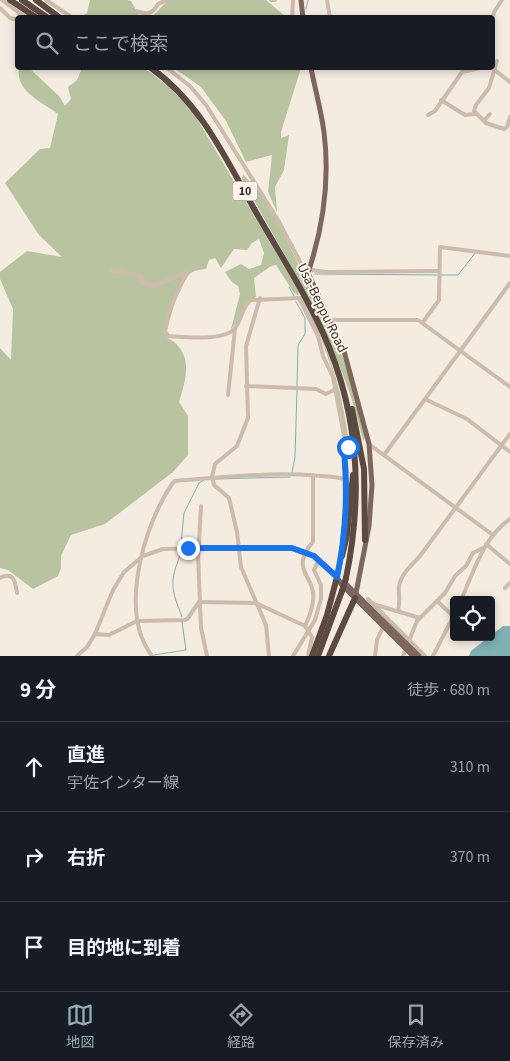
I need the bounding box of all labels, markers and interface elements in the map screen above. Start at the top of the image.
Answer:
search box [15,15,495,70]
icon: search [33,29,61,57]
text: ここで検索 [73,31,168,58]
road number: 10 [232,182,258,200]
street label: Usa-Beppu Road [292,260,352,356]
route start [337,436,360,459]
route end [177,537,200,560]
map controls [450,596,495,641]
button: locate [450,596,495,641]
text: 9 分 [20,675,56,705]
text: 徒歩 · 680 m [407,679,490,701]
text: 直進 [67,742,105,769]
icon: ahead [20,753,48,781]
text: 310 m [450,756,490,778]
text: 宇佐インター線 [67,772,179,794]
icon: right [20,843,48,871]
text: 右折 [67,845,105,872]
text: 370 m [450,846,490,868]
icon: arrive [20,933,48,961]
text: 目的地に到着 [67,935,181,962]
tab: 地図 [66,1001,94,1053]
tab: 経路 [227,1001,255,1053]
tab: 保存済み [388,1001,444,1053]

